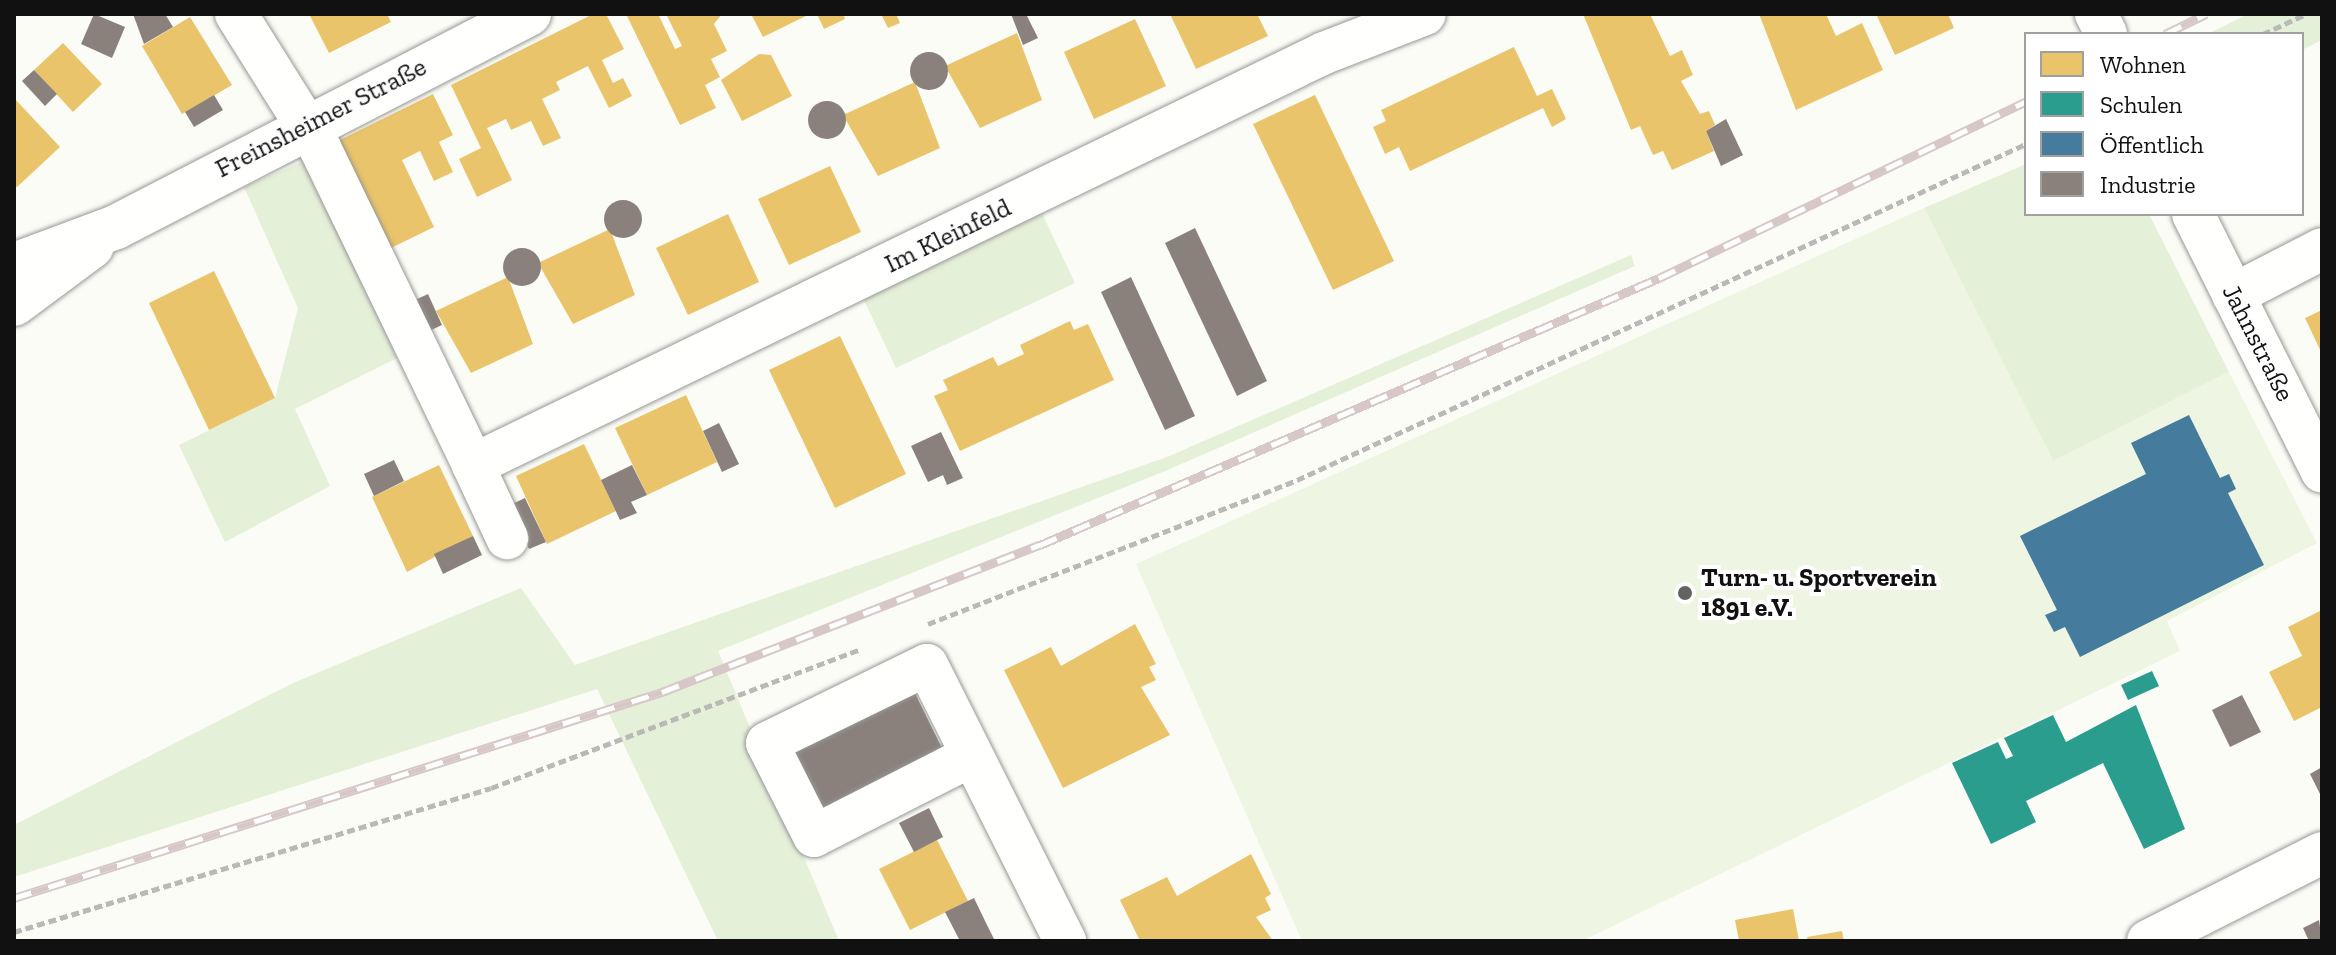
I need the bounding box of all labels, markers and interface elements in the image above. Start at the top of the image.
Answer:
legend [2024,32,2304,216]
text: Wohnen [2100,50,2186,79]
street label: Freinsheimer Straße [210,51,432,185]
text: Schulen [2100,90,2182,119]
text: Öffentlich [2100,130,2204,159]
text: Industrie [2100,170,2196,199]
street label: Im Kleinfeld [880,192,1016,280]
street label: Jahnstraße [2215,279,2301,407]
place label: Turn- u. Sportverein 1891 e.V. [1701,562,1937,624]
marker: Turn- u. Sportverein 1891 e.V. [1676,584,1694,602]

